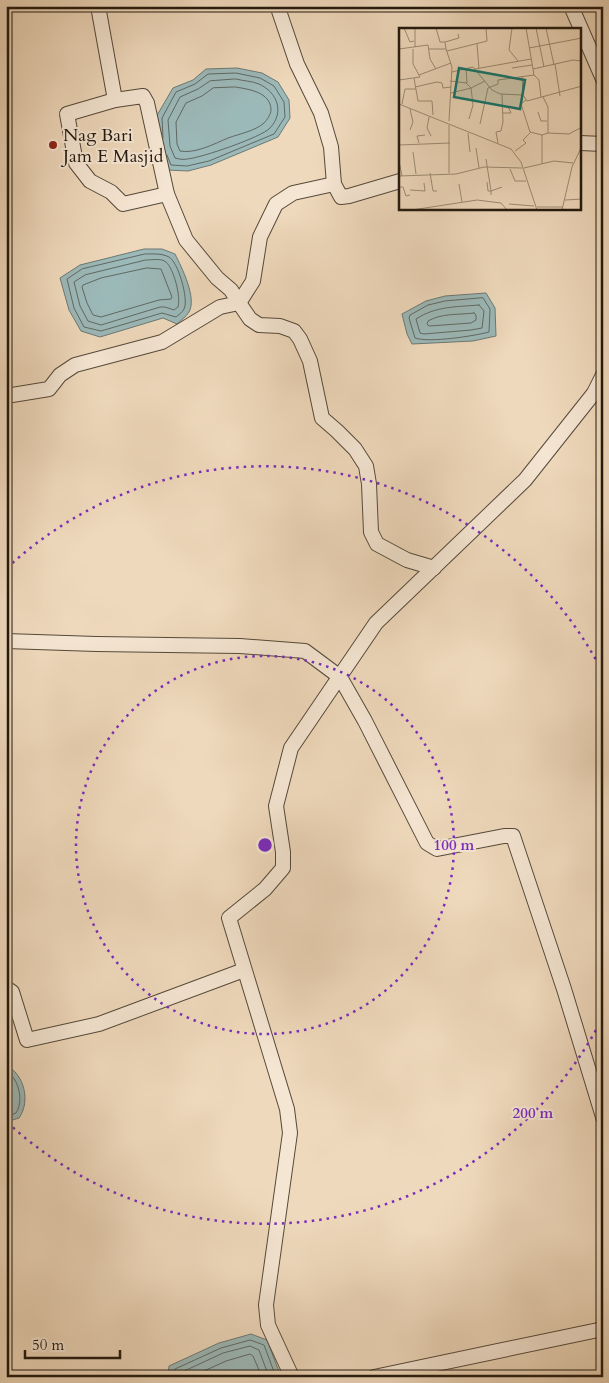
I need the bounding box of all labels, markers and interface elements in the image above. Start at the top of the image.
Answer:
inset map [399,28,582,210]
place label: Nag Bari Jam E Masjid [60,123,164,169]
marker: Nag Bari Jam E Masjid [47,139,59,151]
text: 100 m [434,835,475,855]
centre of rings [256,836,274,854]
text: 200 m [513,1103,554,1123]
scale bar [25,1328,120,1360]
text: 50 m [32,1335,64,1355]

